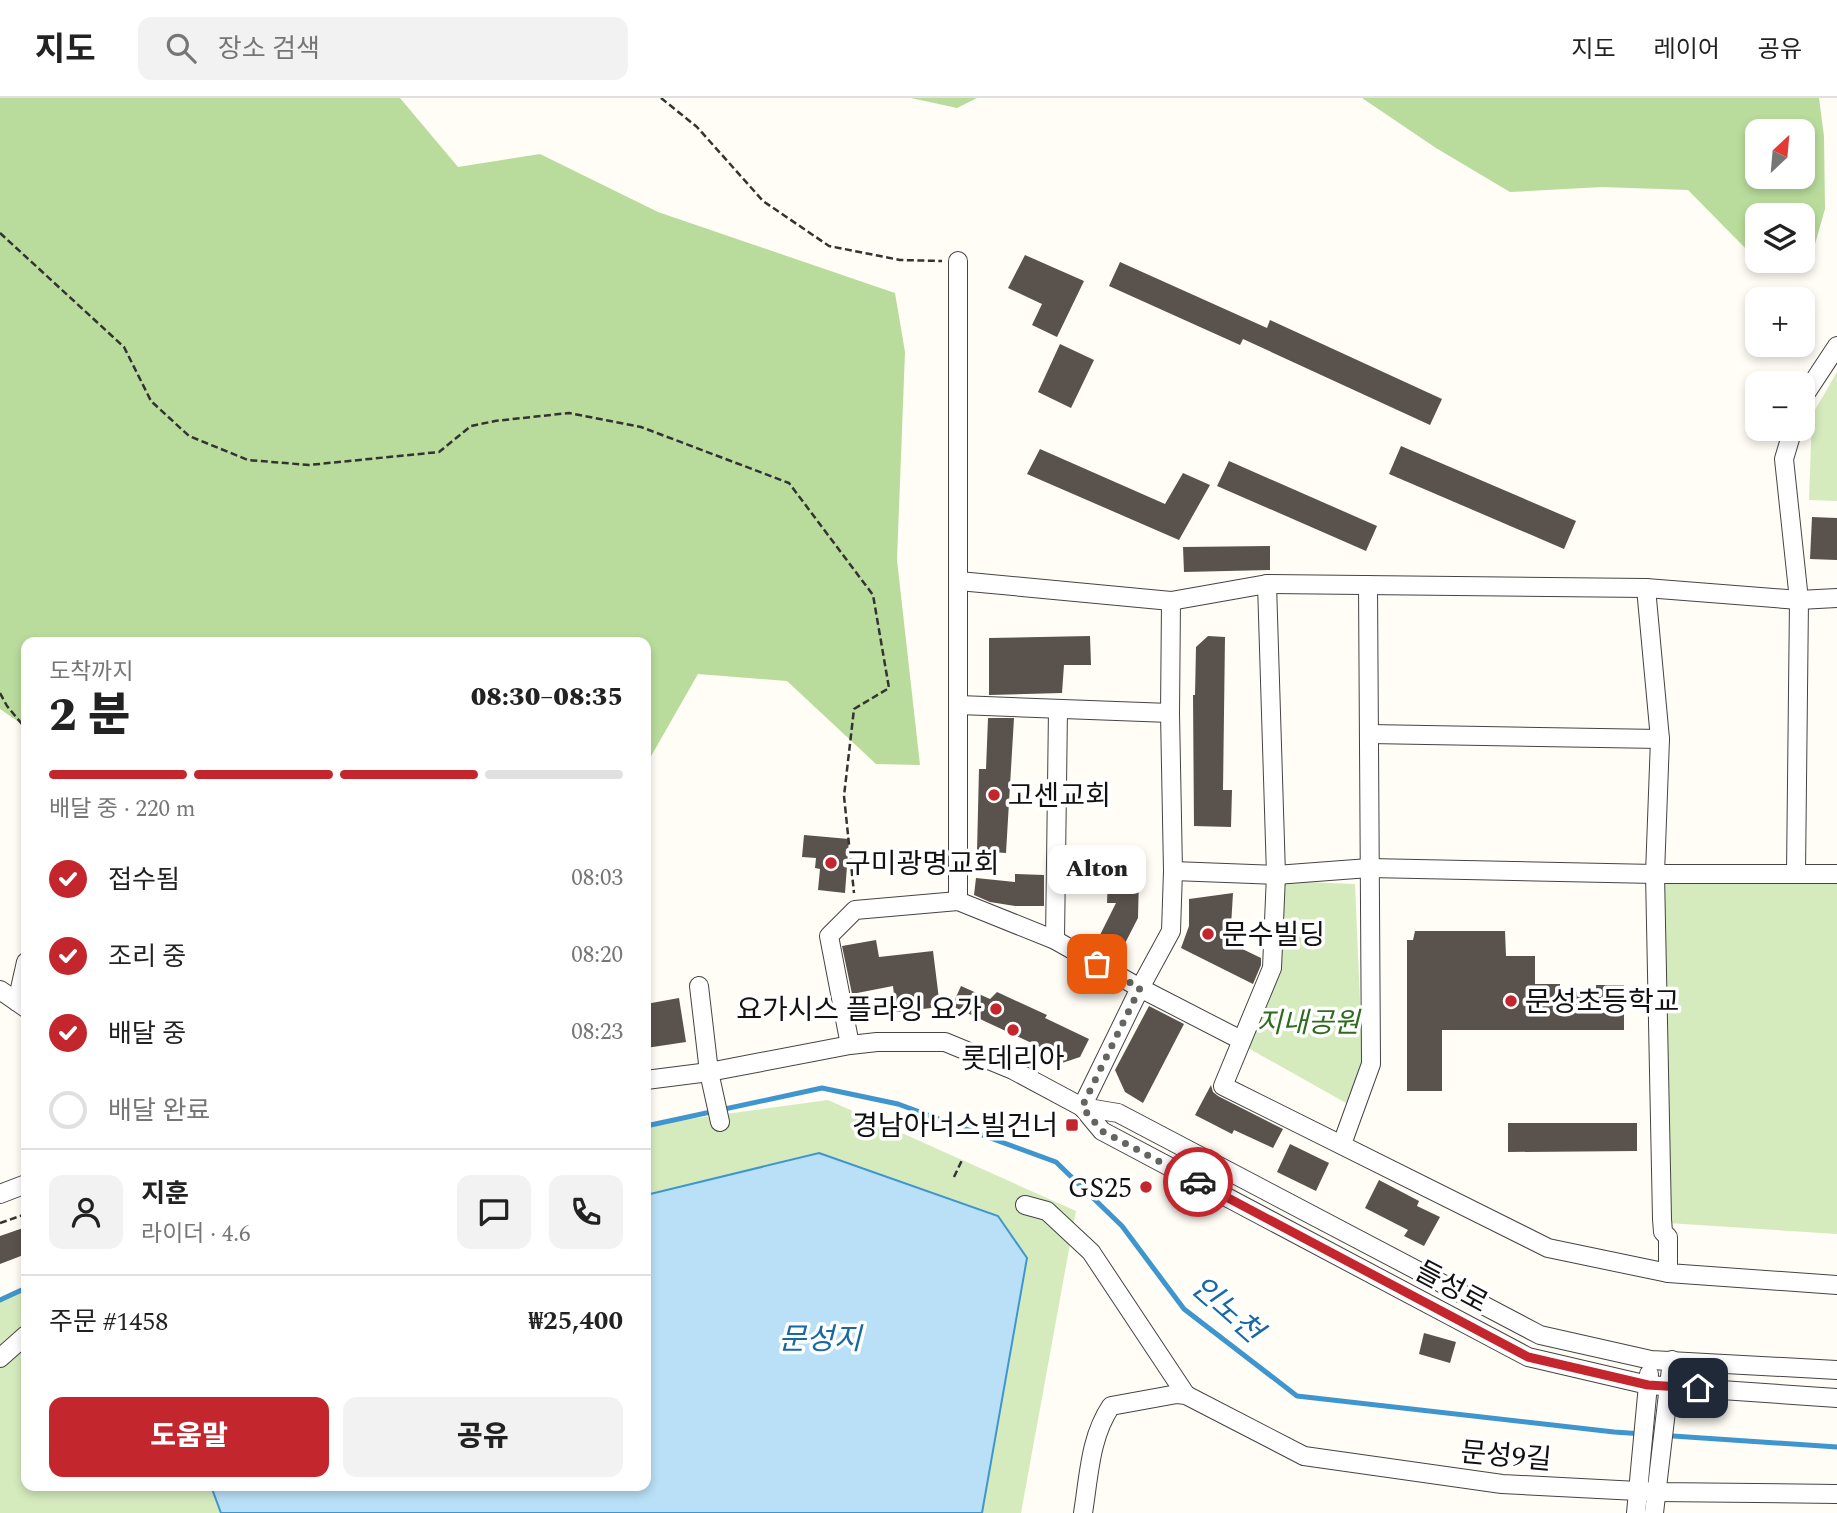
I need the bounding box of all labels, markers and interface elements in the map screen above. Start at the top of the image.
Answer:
search box [138,17,628,80]
text: 지도 [35,25,96,75]
icon: search [162,29,200,67]
text: 장소 검색 [218,29,320,69]
text: 지도 [1571,32,1616,68]
text: 레이어 [1654,32,1720,68]
text: 공유 [1758,32,1802,68]
north arrow [1745,119,1815,189]
map controls [1745,119,1815,441]
button: layers [1745,203,1815,273]
button: + [1745,287,1815,357]
button: − [1745,371,1815,441]
text: 도착까지 [49,655,134,690]
text: 08:30–08:35 [471,677,623,717]
text: 2 분 [49,681,130,751]
place label: 고센교회 [1008,775,1111,818]
marker: 고센교회 [986,787,1002,803]
text: 배달 중 · 220 m [49,792,196,827]
place label: 구미광명교회 [845,843,1000,886]
callout: Alton [1048,845,1146,894]
text: Alton [1066,852,1128,887]
marker: 구미광명교회 [823,855,839,871]
icon: check [49,860,87,898]
text: 접수됨 [108,860,180,900]
text: 08:03 [571,861,623,896]
place label: 문수빌딩 [1222,914,1325,957]
marker: 문수빌딩 [1200,926,1216,942]
pin [1067,934,1127,994]
icon: check [49,937,87,975]
text: 조리 중 [108,937,186,977]
text: 08:20 [571,938,623,973]
icon: bag [1078,945,1116,983]
place label: 문성초등학교 [1525,981,1680,1024]
place label: 요가시스 플라잉 요가 [736,989,982,1032]
marker: 문성초등학교 [1503,993,1519,1009]
marker: 요가시스 플라잉 요가 [988,1001,1004,1017]
park label: 지내공원 [1256,1002,1362,1045]
icon: check [49,1014,87,1052]
text: 배달 중 [108,1014,186,1054]
text: 08:23 [571,1015,623,1050]
marker: 롯데리아 [1005,1022,1021,1038]
place label: 롯데리아 [961,1038,1065,1081]
text: 배달 완료 [108,1091,210,1131]
place label: 경남아너스빌건너 [852,1105,1058,1148]
marker: 경남아너스빌건너 [1064,1117,1080,1133]
courier [1163,1147,1233,1217]
icon: car [1179,1163,1217,1201]
place label: GS25 [1068,1167,1132,1210]
text: 지훈 [141,1174,189,1214]
button: person [49,1175,123,1249]
button: chat [457,1175,531,1249]
button: phone [549,1175,623,1249]
marker: GS25 [1138,1179,1154,1195]
text: 라이더 · 4.6 [141,1217,250,1252]
street label: 들성로 [1407,1250,1496,1324]
water label: 인노천 [1180,1265,1275,1357]
text: ₩25,400 [529,1301,623,1341]
text: 주문 #1458 [49,1302,168,1342]
water label: 문성지 [779,1317,864,1363]
pin [1668,1358,1728,1418]
icon: home [1679,1369,1717,1407]
button: 도움말 [49,1397,329,1477]
button: 공유 [343,1397,623,1477]
street label: 문성9길 [1459,1431,1553,1482]

